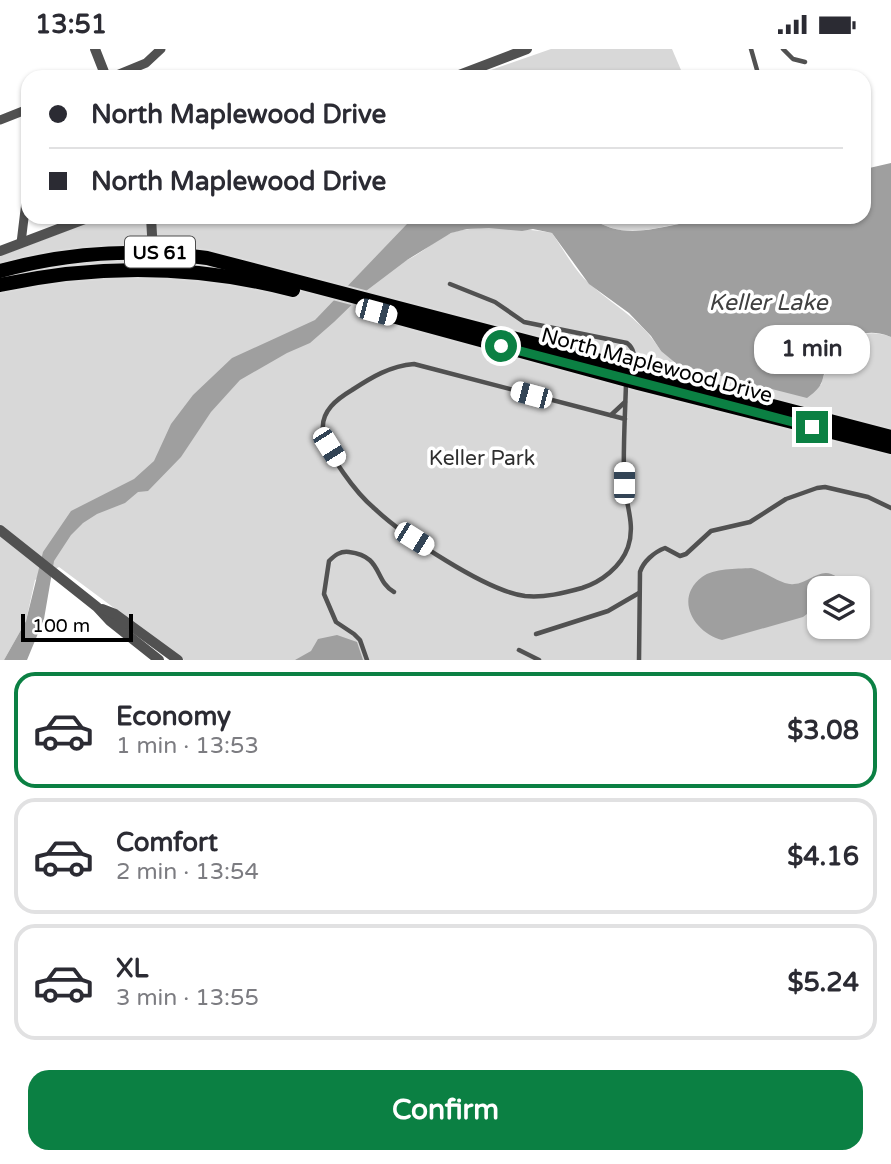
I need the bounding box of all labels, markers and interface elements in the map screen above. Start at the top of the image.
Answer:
text: 13:51 [35,9,107,40]
text: North Maplewood Drive [91,99,386,130]
text: North Maplewood Drive [91,166,386,197]
road number: US 61 [125,237,195,267]
water label: Keller Lake [708,289,830,317]
car [353,296,400,328]
street label: North Maplewood Drive [538,323,775,408]
callout: 1 min [754,325,870,375]
route start [485,330,517,362]
text: 1 min [781,335,843,363]
car [508,379,555,411]
route end [796,411,828,443]
car [309,424,350,470]
park label: Keller Park [429,446,535,471]
car [614,462,635,504]
car [391,519,438,559]
map controls [807,576,870,639]
button: layers [807,576,870,639]
scale bar [21,611,133,643]
text: 100 m [32,615,90,637]
icon: car [32,699,95,762]
text: Economy [116,701,231,732]
text: $3.08 [787,715,859,746]
text: 1 min · 13:53 [116,732,259,760]
icon: car [32,825,95,888]
text: Comfort [116,827,218,858]
text: $4.16 [787,841,859,872]
text: 2 min · 13:54 [116,858,259,886]
icon: car [32,951,95,1014]
text: XL [116,953,148,984]
text: $5.24 [787,967,859,998]
text: 3 min · 13:55 [116,984,259,1012]
button: Confirm [28,1070,863,1150]

